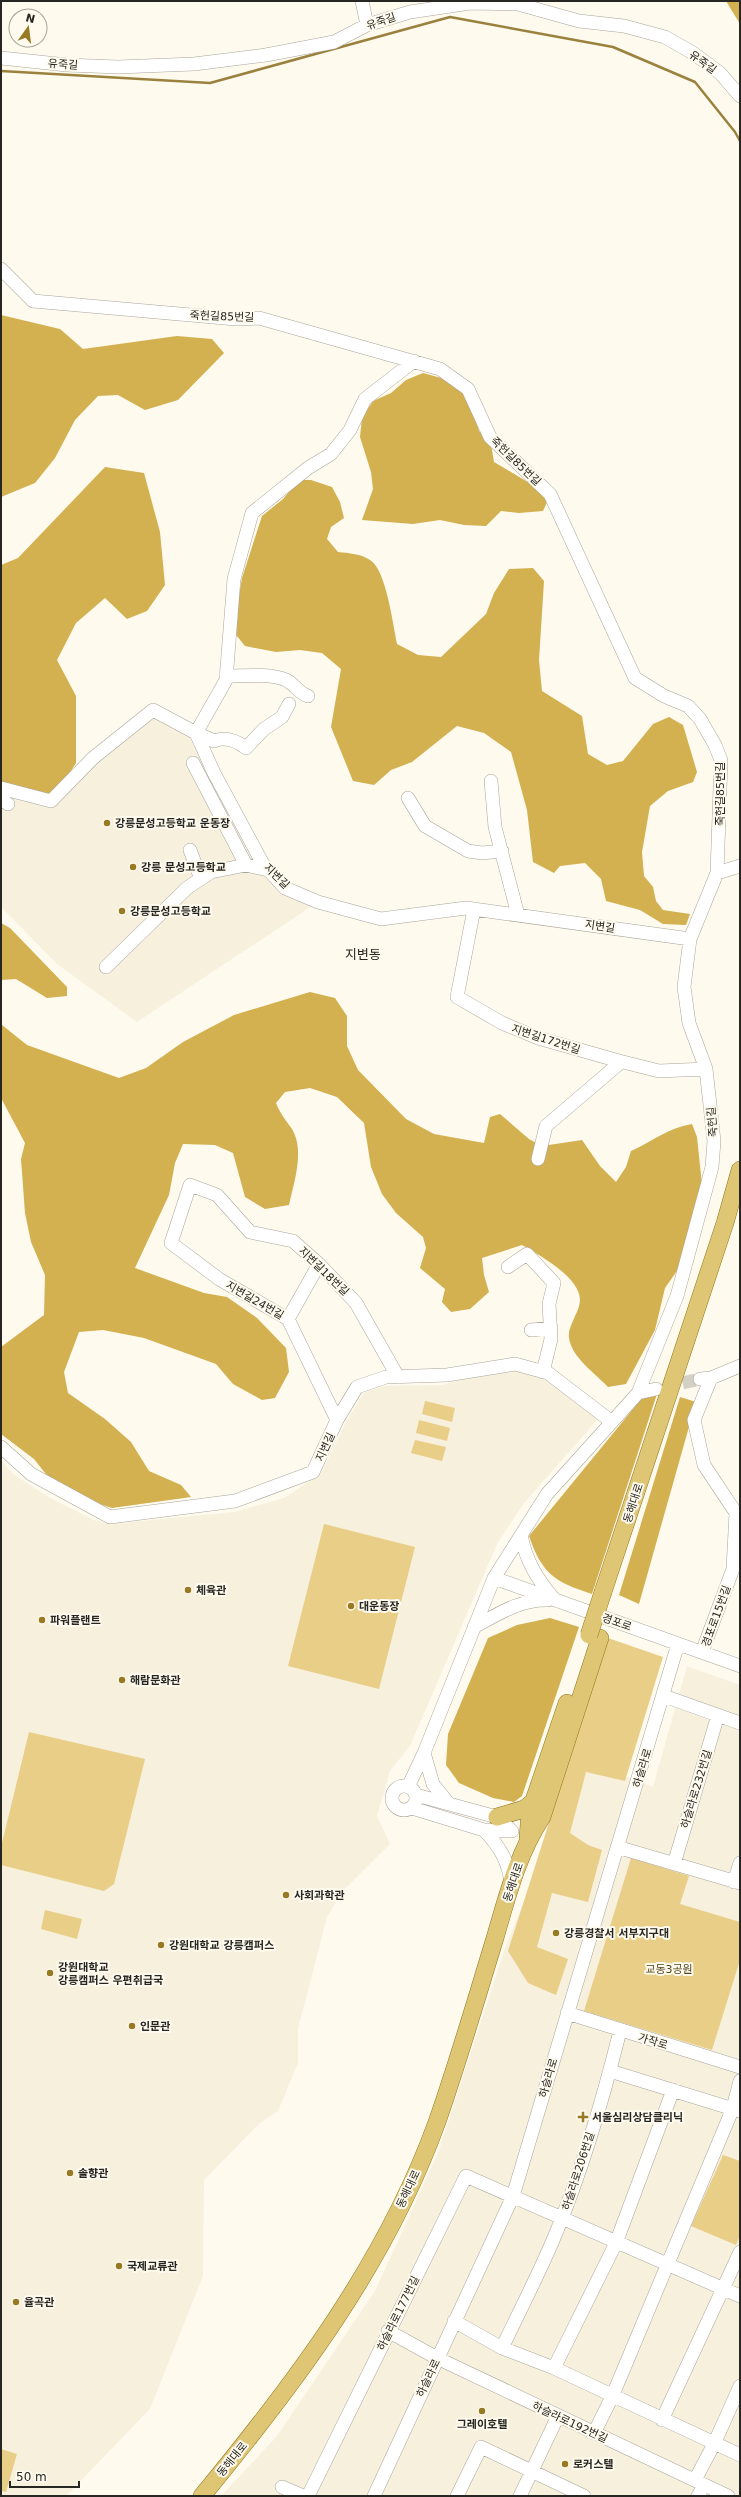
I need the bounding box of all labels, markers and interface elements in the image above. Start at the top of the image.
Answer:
north arrow [8,8,48,48]
street label: 유죽길 [365,10,398,33]
text: N [24,11,36,26]
street label: 유죽길 [687,48,719,77]
street label: 유죽길 [47,57,79,72]
street label: 죽헌길85번길 [189,309,254,324]
street label: 죽헌길85번길 [488,434,543,488]
street label: 죽헌길85번길 [714,762,727,826]
place label: 강릉문성고등학교 운동장 [115,817,230,830]
marker: 강릉문성고등학교 운동장 [102,818,112,828]
place label: 강릉 문성고등학교 [141,861,226,874]
street label: 지변길 [261,861,292,892]
marker: 강릉 문성고등학교 [128,862,138,872]
place label: 강릉문성고등학교 [130,905,211,918]
marker: 강릉문성고등학교 [117,906,127,916]
street label: 지변길 [584,918,616,935]
district label: 지변동 [345,947,381,962]
street label: 지변길172번길 [510,1022,582,1057]
street label: 죽헌길 [705,1106,720,1138]
street label: 지변길18번길 [296,1244,351,1298]
street label: 지변길24번길 [224,1279,286,1322]
street label: 지변길 [313,1431,338,1464]
street label: 동해대로 [621,1482,646,1524]
place label: 체육관 [196,1584,226,1597]
street label: 경포로15번길 [699,1584,734,1649]
marker: 체육관 [183,1585,193,1595]
place label: 대운동장 [359,1600,399,1613]
marker: 대운동장 [346,1601,356,1611]
street label: 경포로 [600,1611,633,1634]
place label: 파워플랜트 [50,1614,101,1627]
marker: 파워플랜트 [37,1615,47,1625]
place label: 해람문화관 [130,1674,181,1687]
marker: 해람문화관 [117,1675,127,1685]
street label: 하슬라로 [630,1747,655,1789]
street label: 하슬라로232번길 [678,1748,715,1830]
street label: 동해대로 [501,1861,526,1903]
place label: 사회과학관 [294,1889,345,1902]
marker: 사회과학관 [281,1890,291,1900]
place label: 강릉경찰서 서부지구대 [564,1927,669,1940]
marker: 강릉경찰서 서부지구대 [551,1928,561,1938]
place label: 강원대학교 강릉캠퍼스 [169,1939,274,1952]
marker: 강원대학교 강릉캠퍼스 [156,1940,166,1950]
place label: 강원대학교 강릉캠퍼스 우편취급국 [58,1961,163,1987]
park label: 교동3공원 [645,1963,693,1976]
marker: 강원대학교 강릉캠퍼스 우편취급국 [45,1968,55,1978]
place label: 인문관 [140,2020,170,2033]
marker: 인문관 [127,2021,137,2031]
street label: 가작로 [636,2031,669,2052]
street label: 하슬라로 [537,2057,560,2099]
marker: 서울심리상담클리닉 [577,2111,589,2123]
place label: 서울심리상담클리닉 [592,2111,683,2124]
street label: 하슬라로206번길 [560,2130,597,2212]
place label: 솔향관 [78,2167,108,2180]
marker: 솔향관 [65,2168,75,2178]
street label: 동해대로 [394,2168,423,2210]
place label: 국제교류관 [127,2260,178,2273]
marker: 국제교류관 [114,2261,124,2271]
street label: 하슬라로177번길 [375,2274,422,2353]
place label: 율곡관 [24,2296,54,2309]
marker: 율곡관 [11,2297,21,2307]
street label: 하슬라로 [414,2357,443,2399]
street label: 하슬라로192번길 [530,2399,610,2446]
marker: 그레이호텔 [477,2406,487,2416]
place label: 그레이호텔 [457,2418,507,2431]
street label: 동해대로 [215,2439,250,2479]
place label: 로커스텔 [573,2458,613,2471]
marker: 로커스텔 [560,2459,570,2469]
scale bar [10,2463,79,2489]
text: 50 m [16,2470,47,2484]

